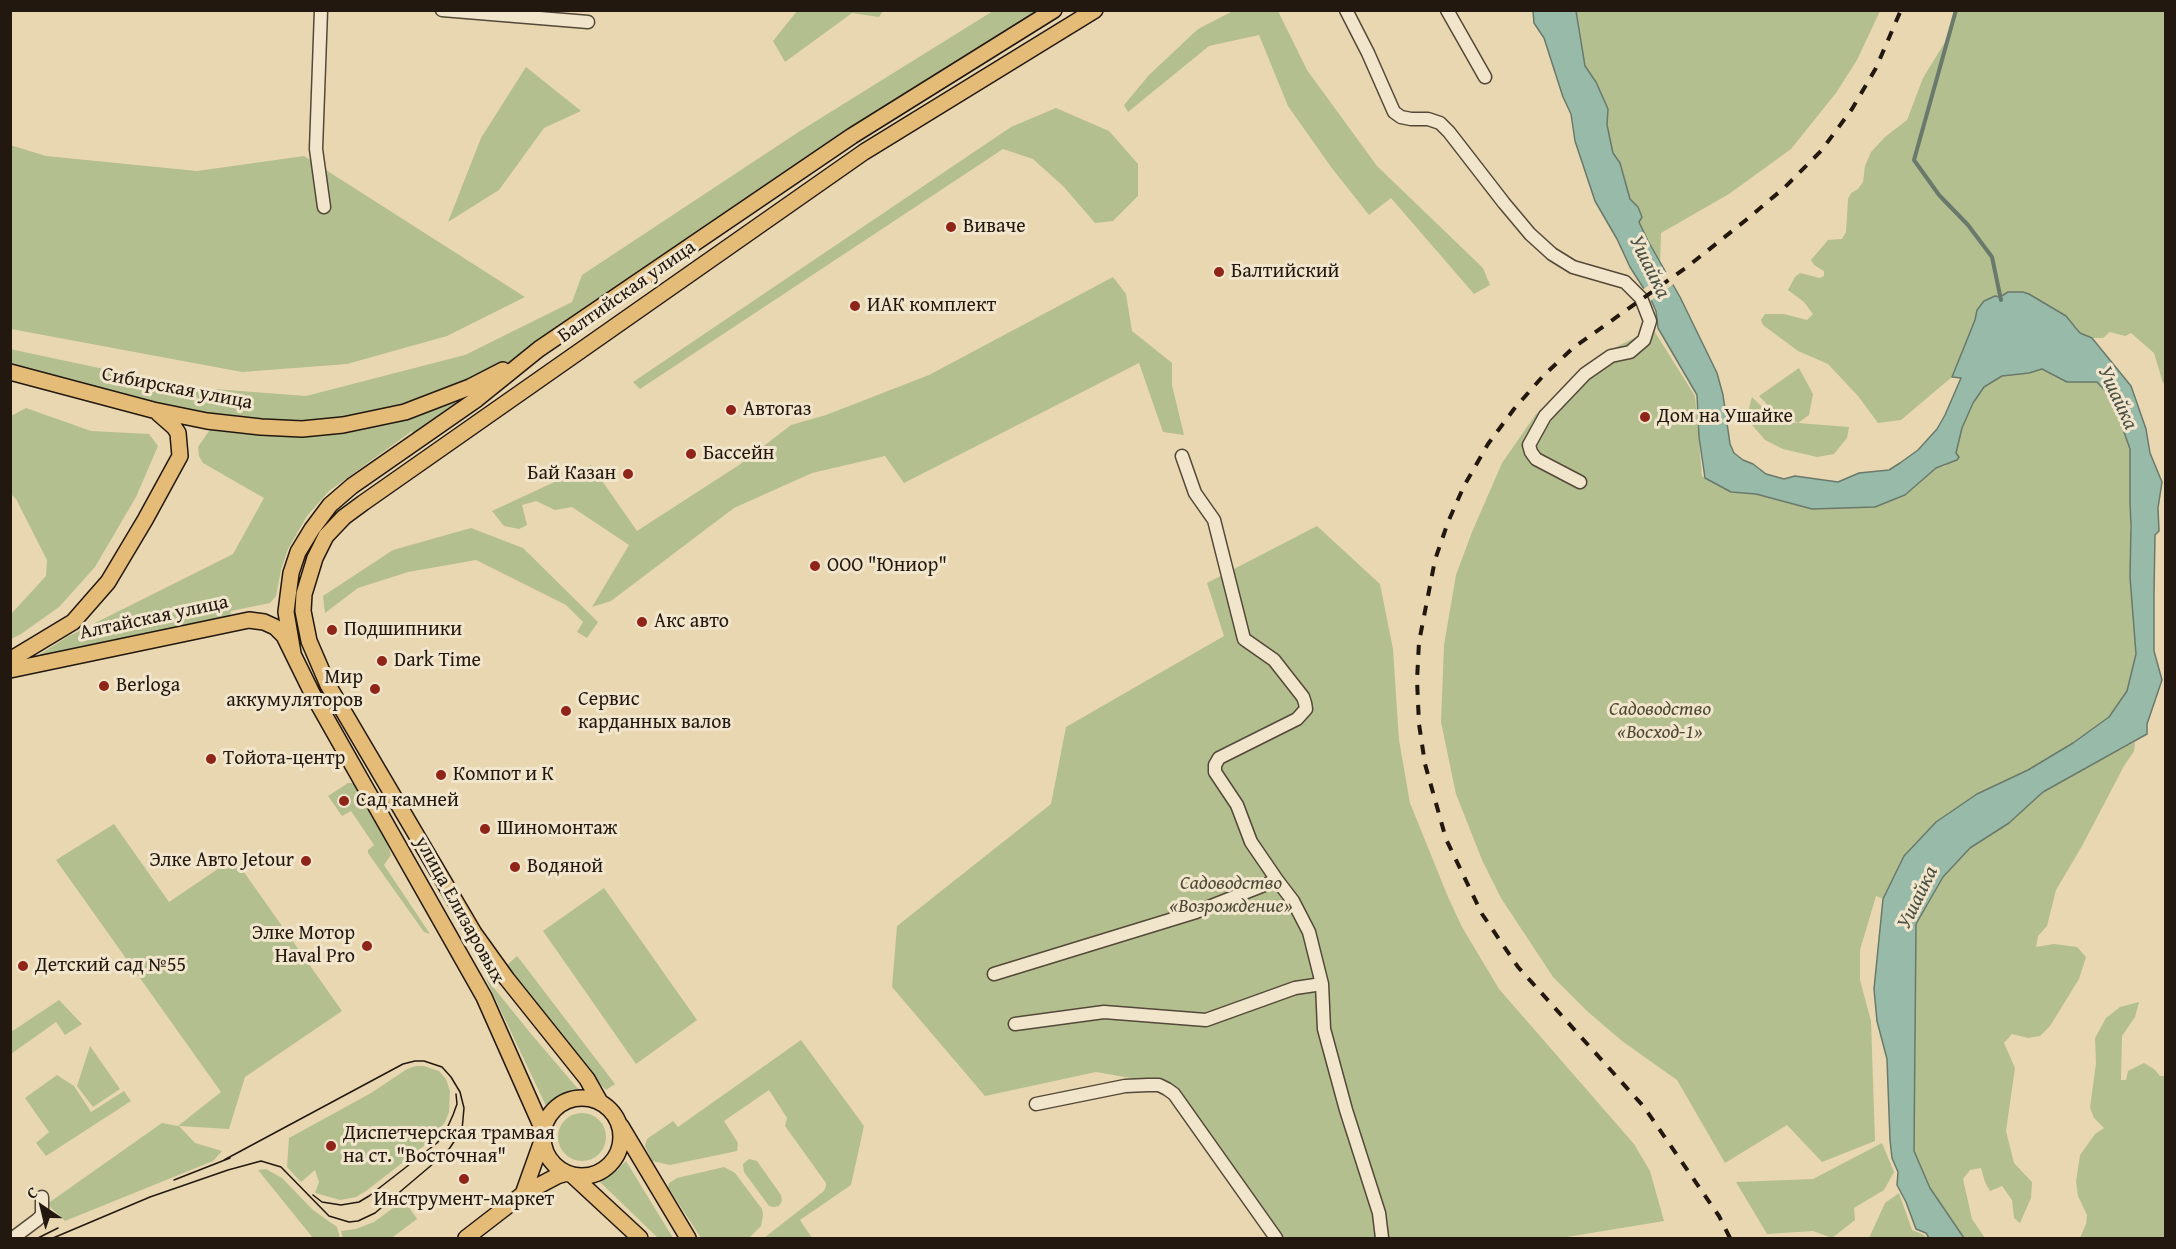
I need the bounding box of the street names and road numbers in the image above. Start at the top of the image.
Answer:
street label: Балтийская улица [553,236,701,348]
street label: Сибирская улица [100,363,254,415]
street label: Алтайская улица [77,591,231,645]
street label: улица Елизаровых [409,832,509,988]

